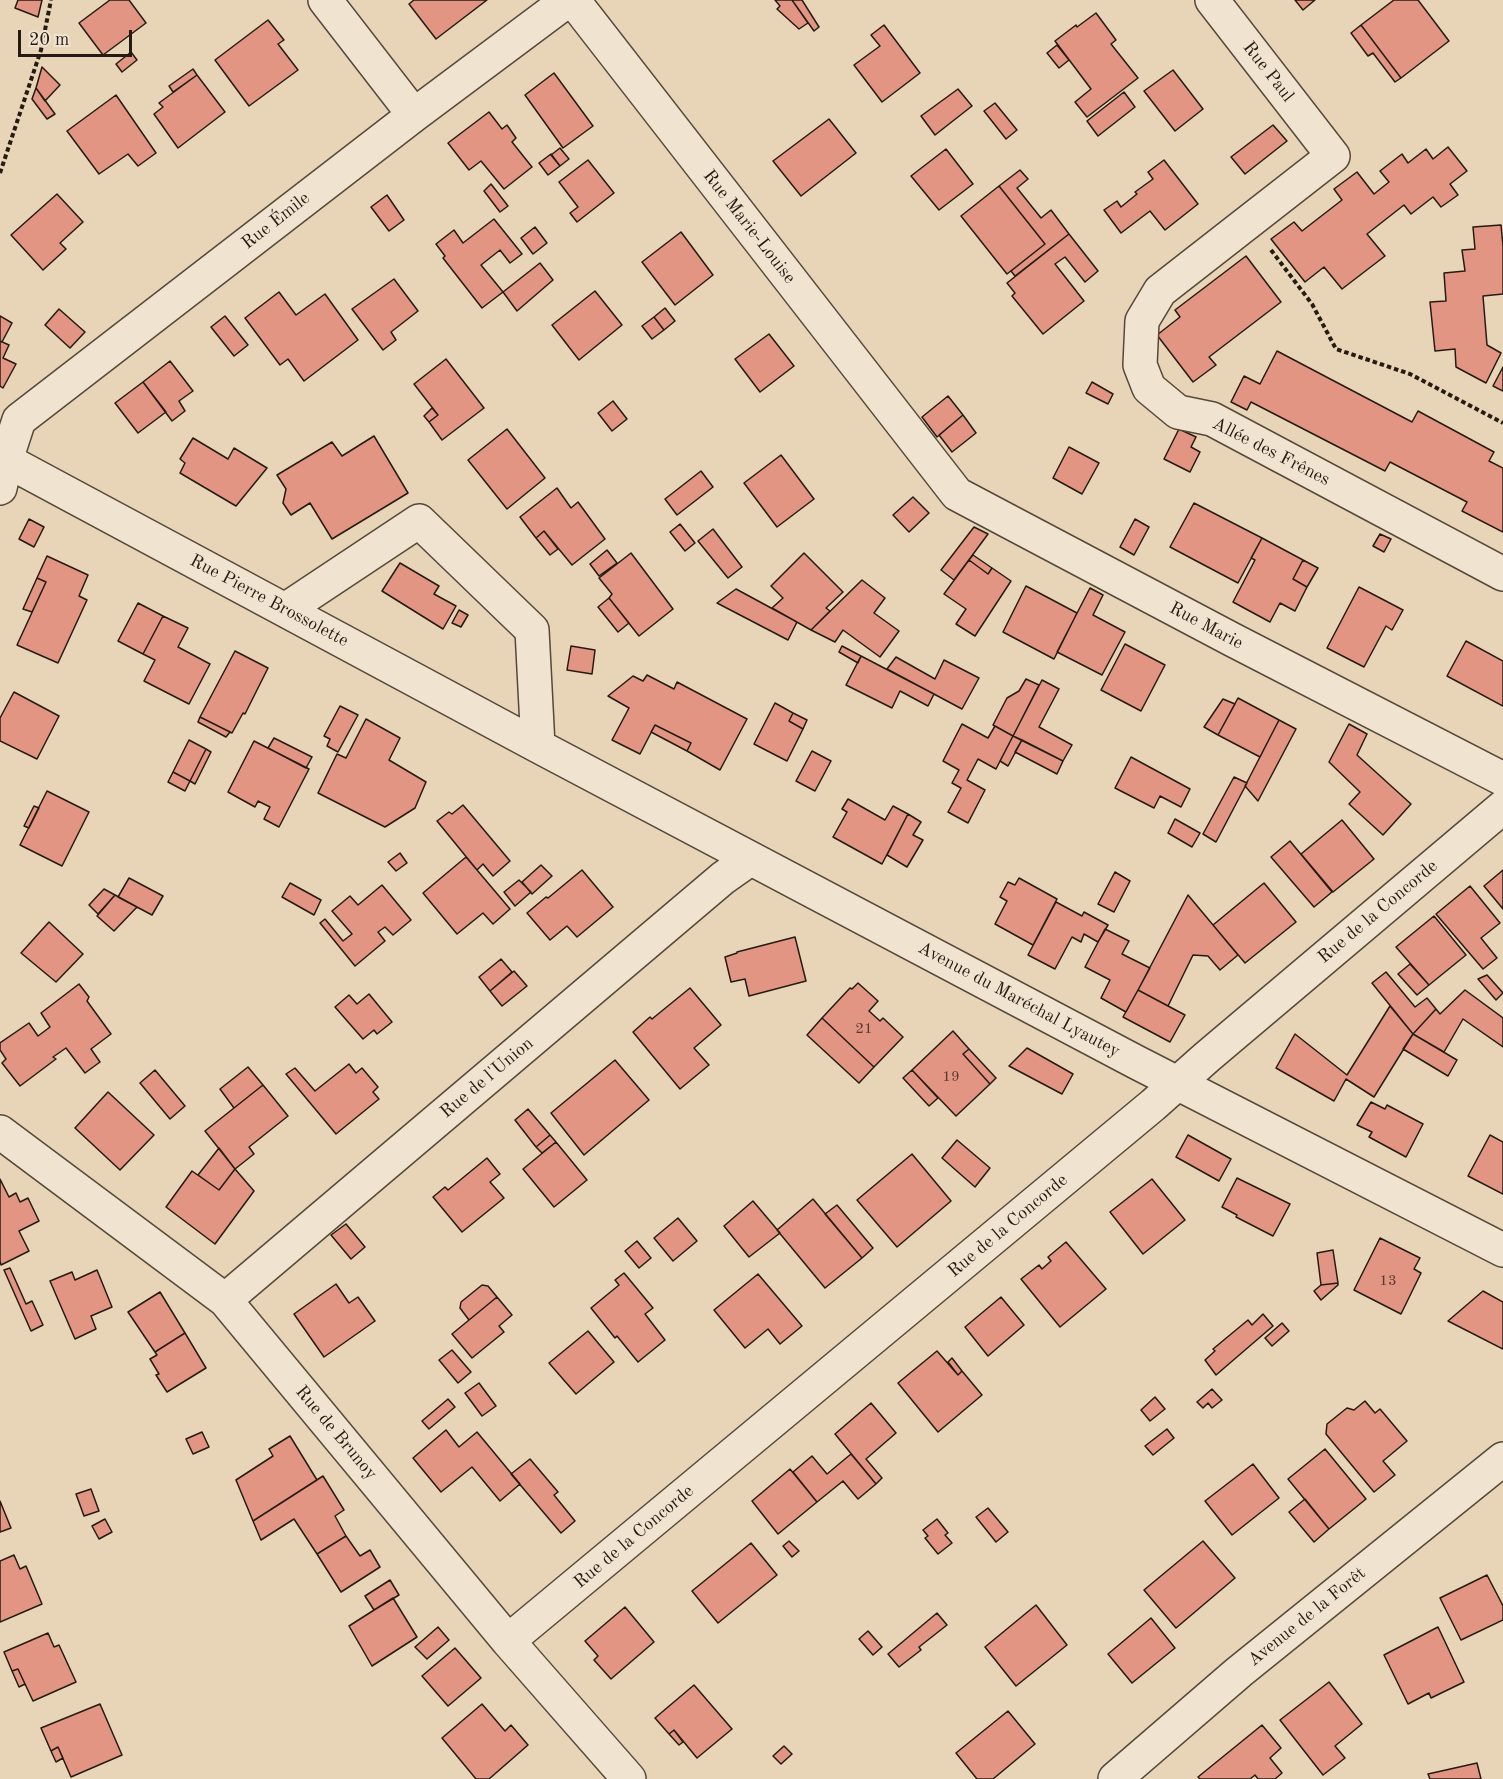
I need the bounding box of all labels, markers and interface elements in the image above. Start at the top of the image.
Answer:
scale bar [21,18,135,56]
text: 20 m [29,31,69,49]
street label: Rue Paul [1238,38,1298,106]
street label: Rue Marie-Louise [698,166,800,288]
street label: Rue Émile [238,188,314,254]
street label: Allée des Frênes [1209,413,1333,491]
street label: Rue Pierre Brossolette [186,550,352,652]
street label: Rue Marie [1165,598,1247,654]
street label: Rue de la Concorde [1314,856,1442,968]
street label: Avenue du Maréchal Lyautey [914,937,1124,1063]
house number: 21 [855,1020,873,1038]
street label: Rue de l'Union [436,1033,538,1123]
house number: 19 [942,1068,960,1086]
street label: Rue de la Concorde [944,1170,1072,1282]
house number: 13 [1379,1272,1397,1290]
street label: Rue de Brunoy [290,1382,382,1484]
street label: Rue de la Concorde [570,1481,698,1593]
street label: Avenue de la Forêt [1244,1563,1370,1671]

